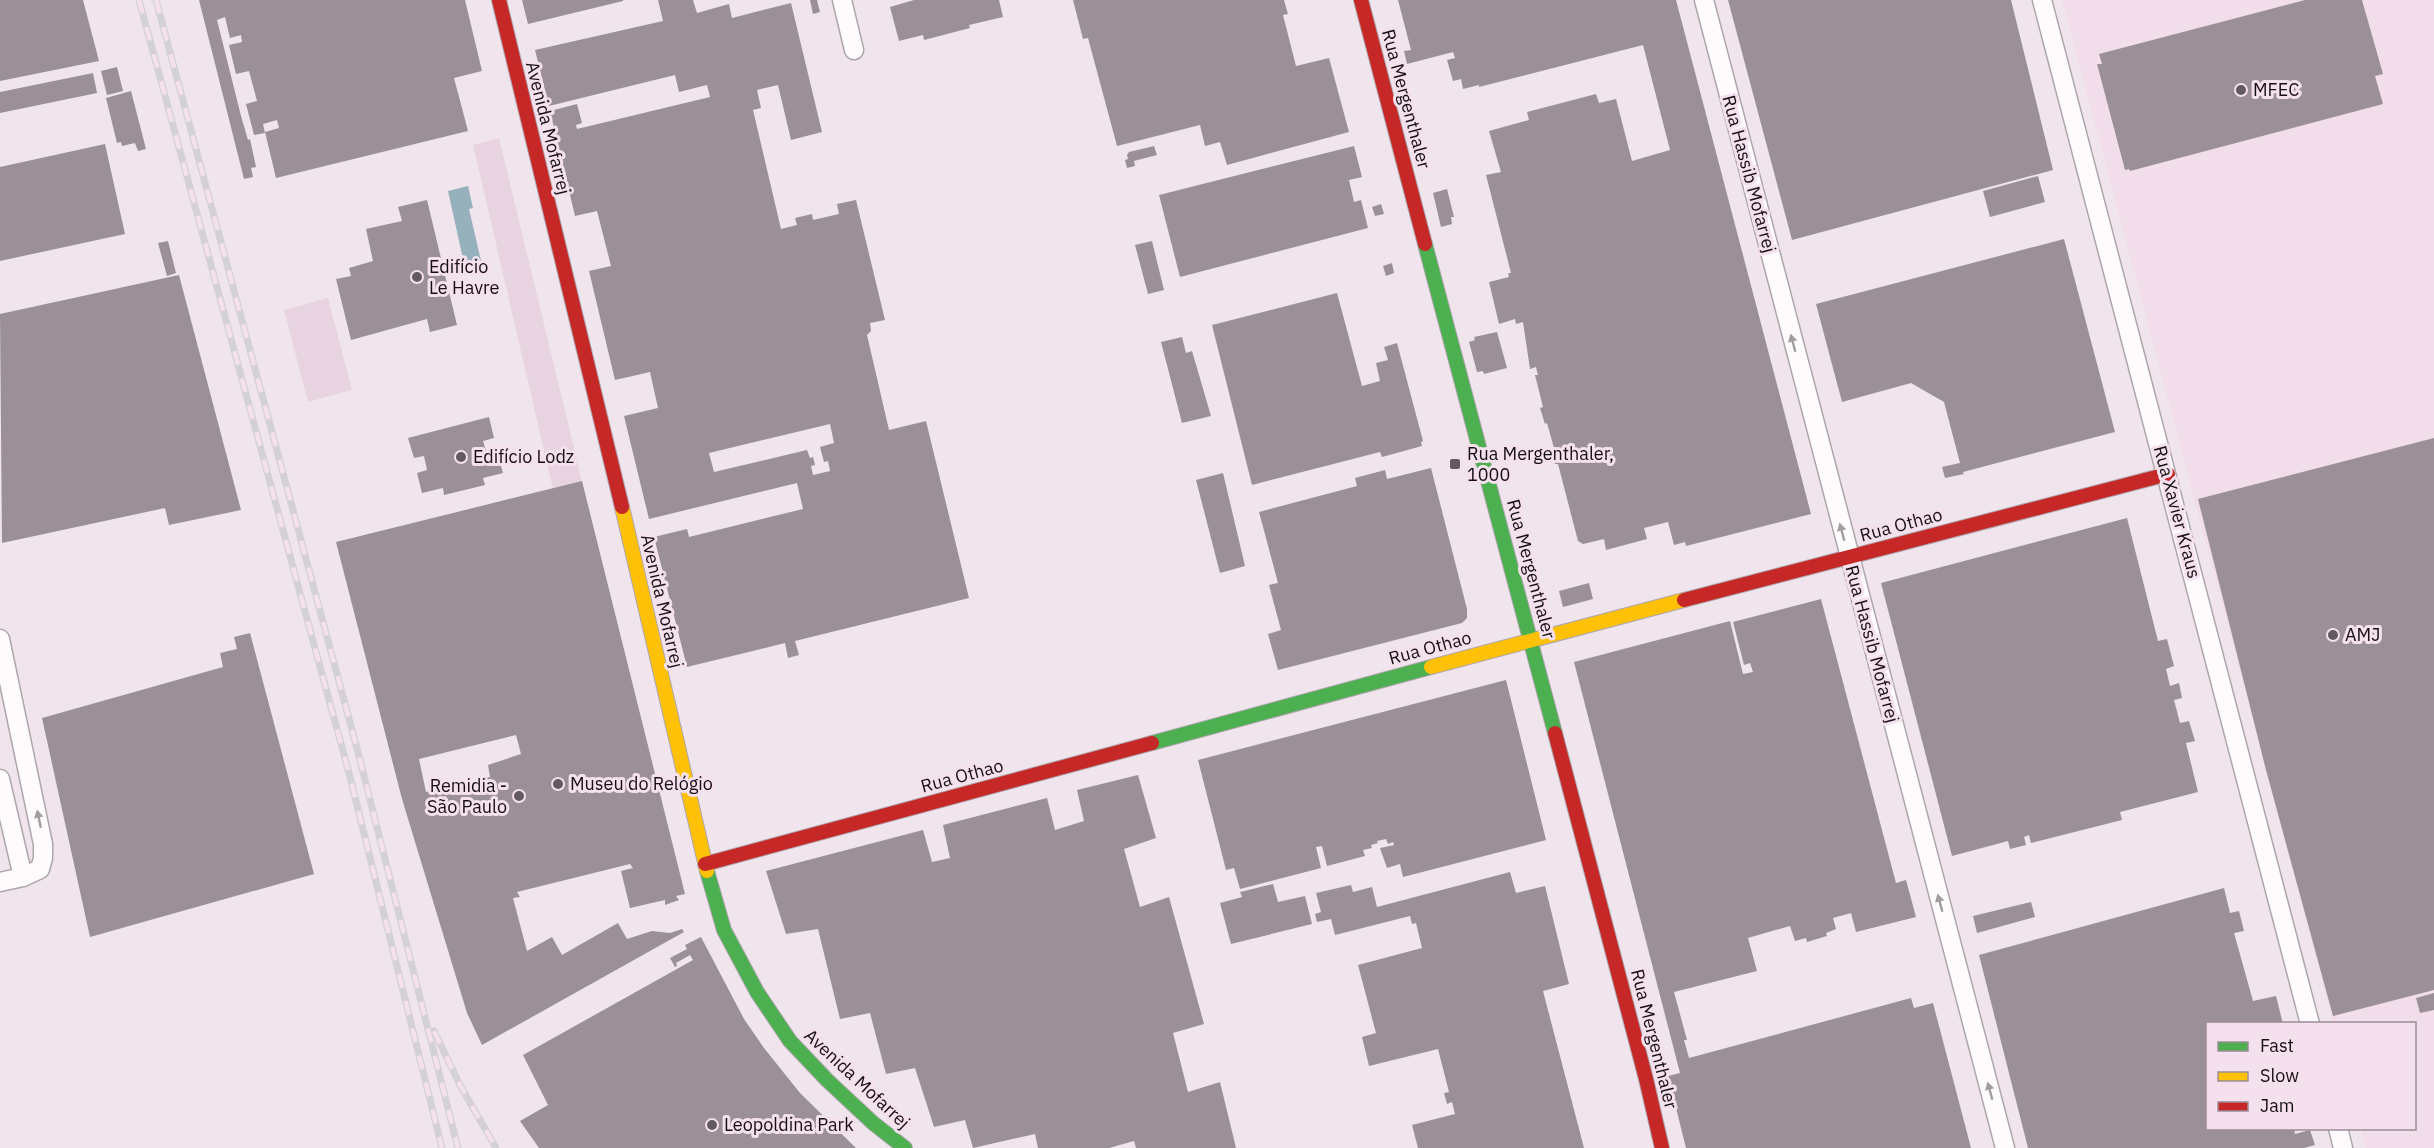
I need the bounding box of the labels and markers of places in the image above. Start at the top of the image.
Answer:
place label: MFEC [2253,78,2299,101]
marker: MFEC [2234,83,2248,97]
place label: Edifício Le Havre [429,255,500,299]
marker: Edifício Le Havre [410,270,424,284]
place label: Rua Mergenthaler, 1000 [1467,442,1614,486]
place label: Edifício Lodz [473,445,574,468]
marker: Edifício Lodz [454,450,468,464]
marker: Rua Mergenthaler, 1000 [1448,457,1462,471]
place label: AMJ [2345,623,2380,646]
marker: AMJ [2326,628,2340,642]
place label: Museu do Relógio [570,772,713,795]
place label: Remidia - São Paulo [427,774,507,818]
marker: Museu do Relógio [551,777,565,791]
marker: Remidia - São Paulo [512,789,526,803]
place label: Leopoldina Park [724,1113,854,1136]
marker: Leopoldina Park [705,1118,719,1132]

